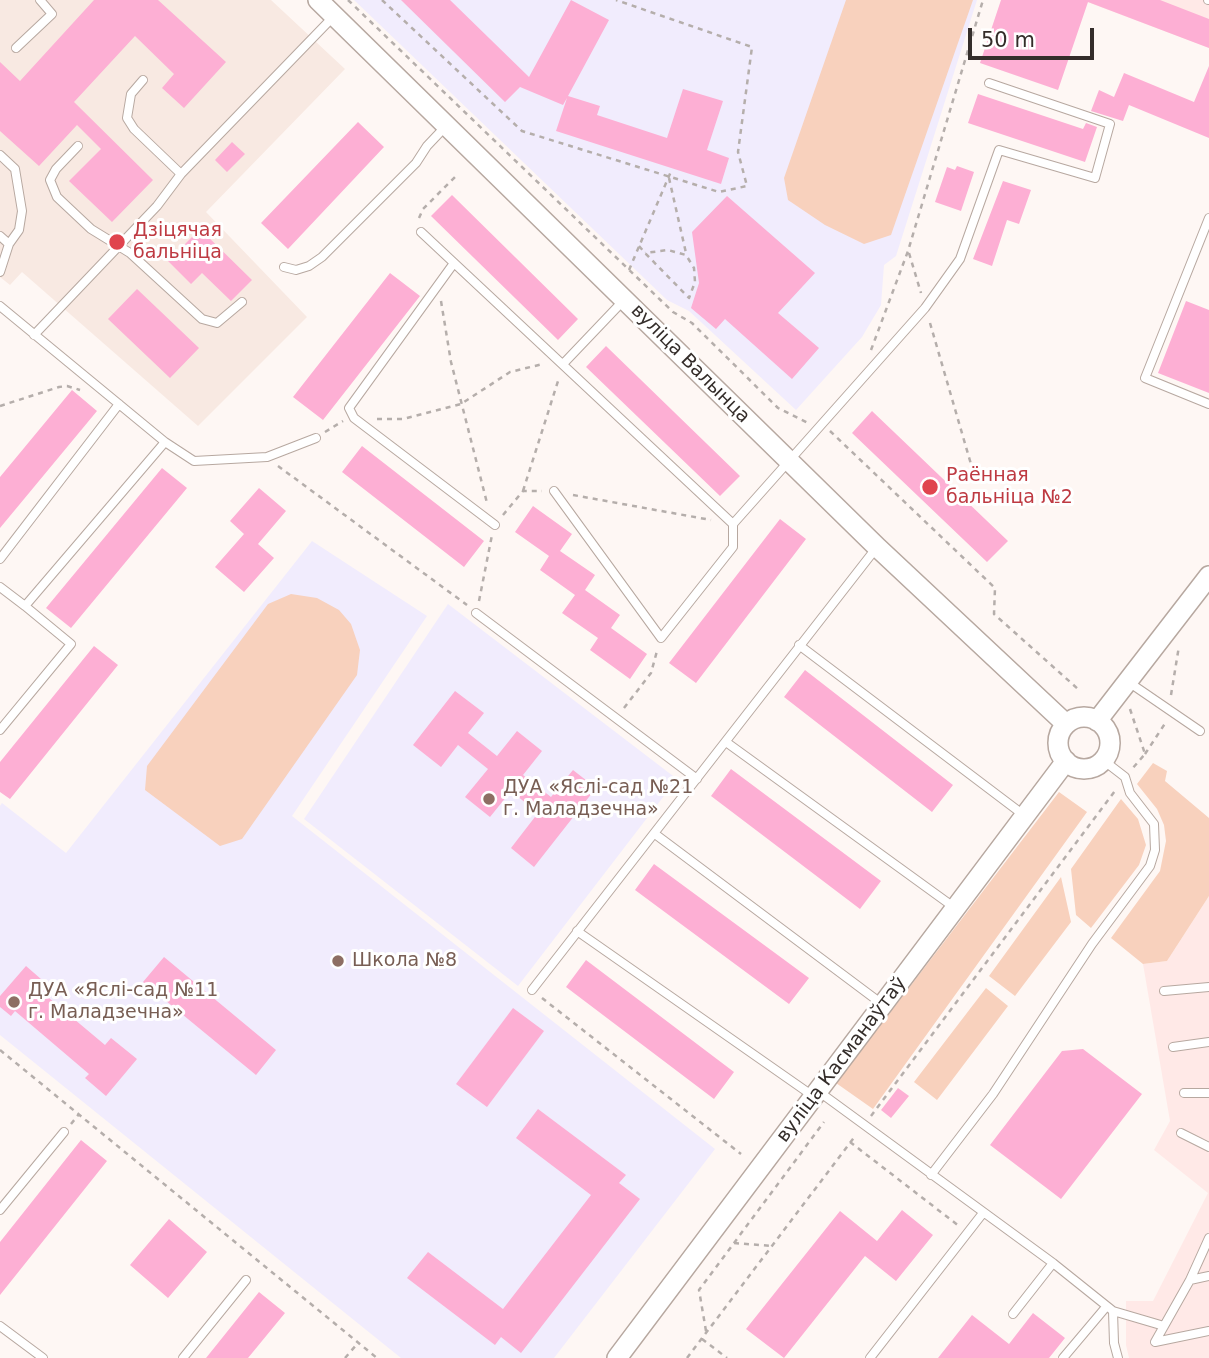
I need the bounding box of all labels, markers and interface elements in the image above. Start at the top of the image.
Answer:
scale bar [971,14,1097,58]
text: 50 m [981,28,1035,52]
place label: Дзіцячая бальніца [133,220,222,264]
marker: Дзіцячая бальніца [107,232,127,252]
street label: вуліца Валынца [626,300,754,428]
place label: Раённая бальніца №2 [946,465,1073,509]
marker: Раённая бальніца №2 [920,477,940,497]
place label: ДУА «Яслі-сад №21 г. Маладзечна» [503,777,693,821]
marker: ДУА «Яслі-сад №21 г. Маладзечна» [481,791,497,807]
place label: Школа №8 [352,950,457,972]
marker: Школа №8 [330,953,346,969]
street label: вуліца Касманаўтаў [772,973,912,1147]
place label: ДУА «Яслі-сад №11 г. Маладзечна» [28,980,218,1024]
marker: ДУА «Яслі-сад №11 г. Маладзечна» [6,994,22,1010]

